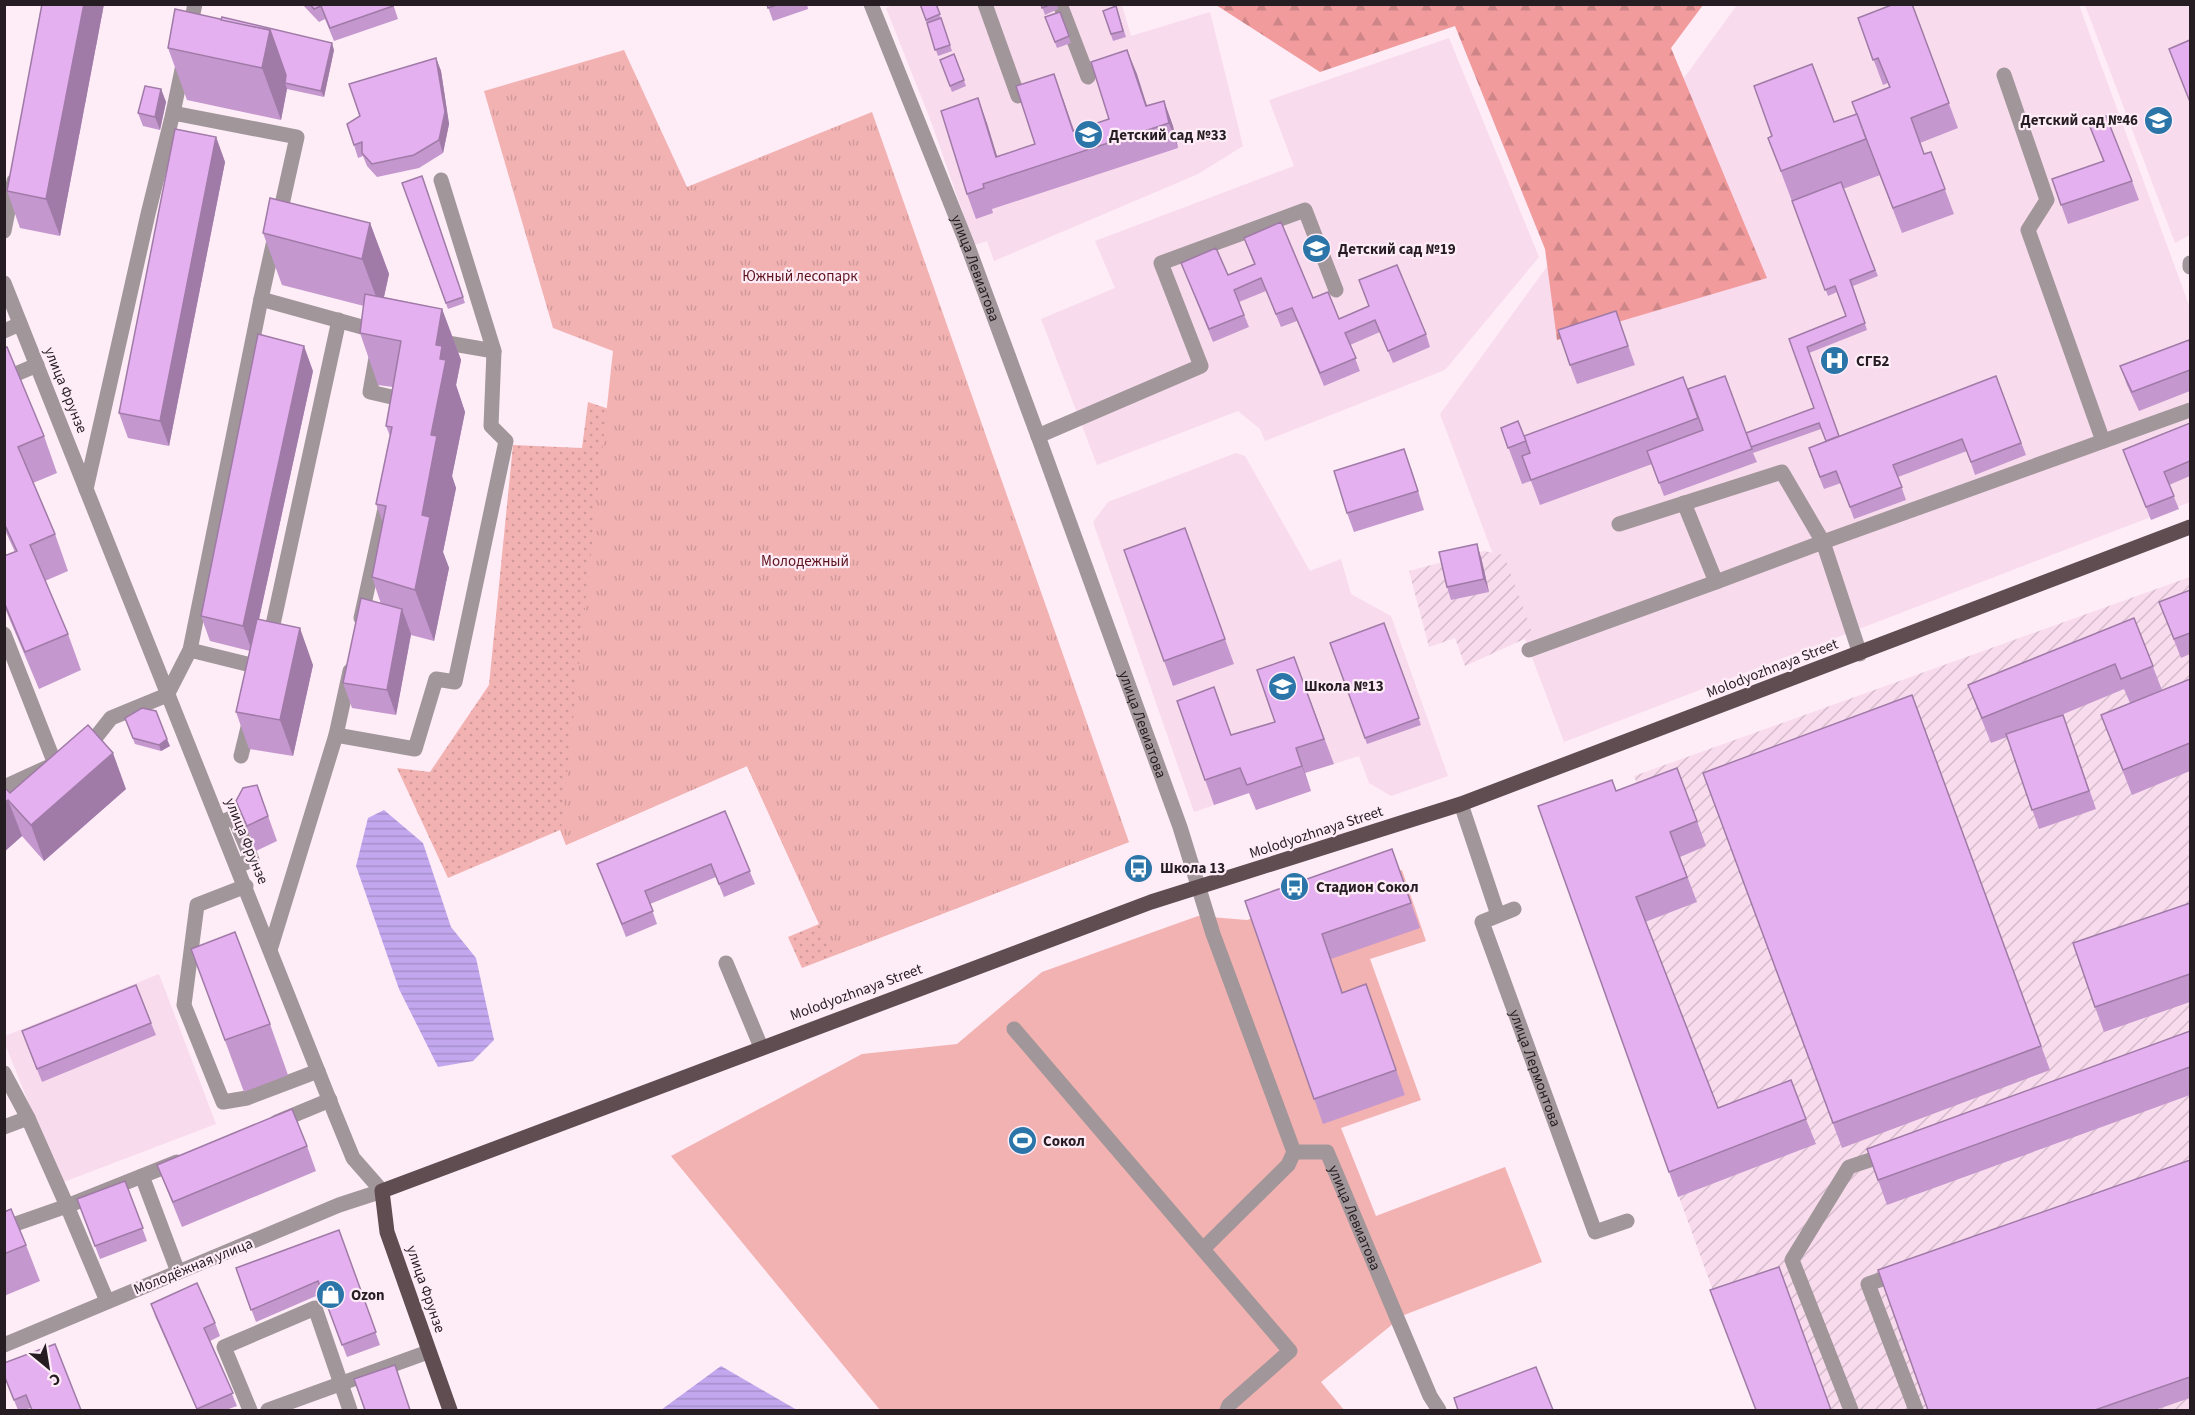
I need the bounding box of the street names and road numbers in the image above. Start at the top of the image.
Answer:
street label: улица Левиатова [945,212,1005,325]
street label: улица Фрунзе [39,344,92,436]
street label: Molodyozhnaya Street [1703,634,1841,703]
street label: улица Левиатова [1113,668,1171,781]
street label: улица Фрунзе [220,795,273,887]
street label: Molodyozhnaya Street [1247,801,1386,864]
street label: Molodyozhnaya Street [787,959,925,1026]
street label: улица Лермонтова [1504,1007,1566,1130]
street label: улица Левиатова [1323,1162,1386,1274]
street label: Молодёжная улица [130,1233,256,1300]
street label: улица Фрунзе [401,1243,450,1336]

